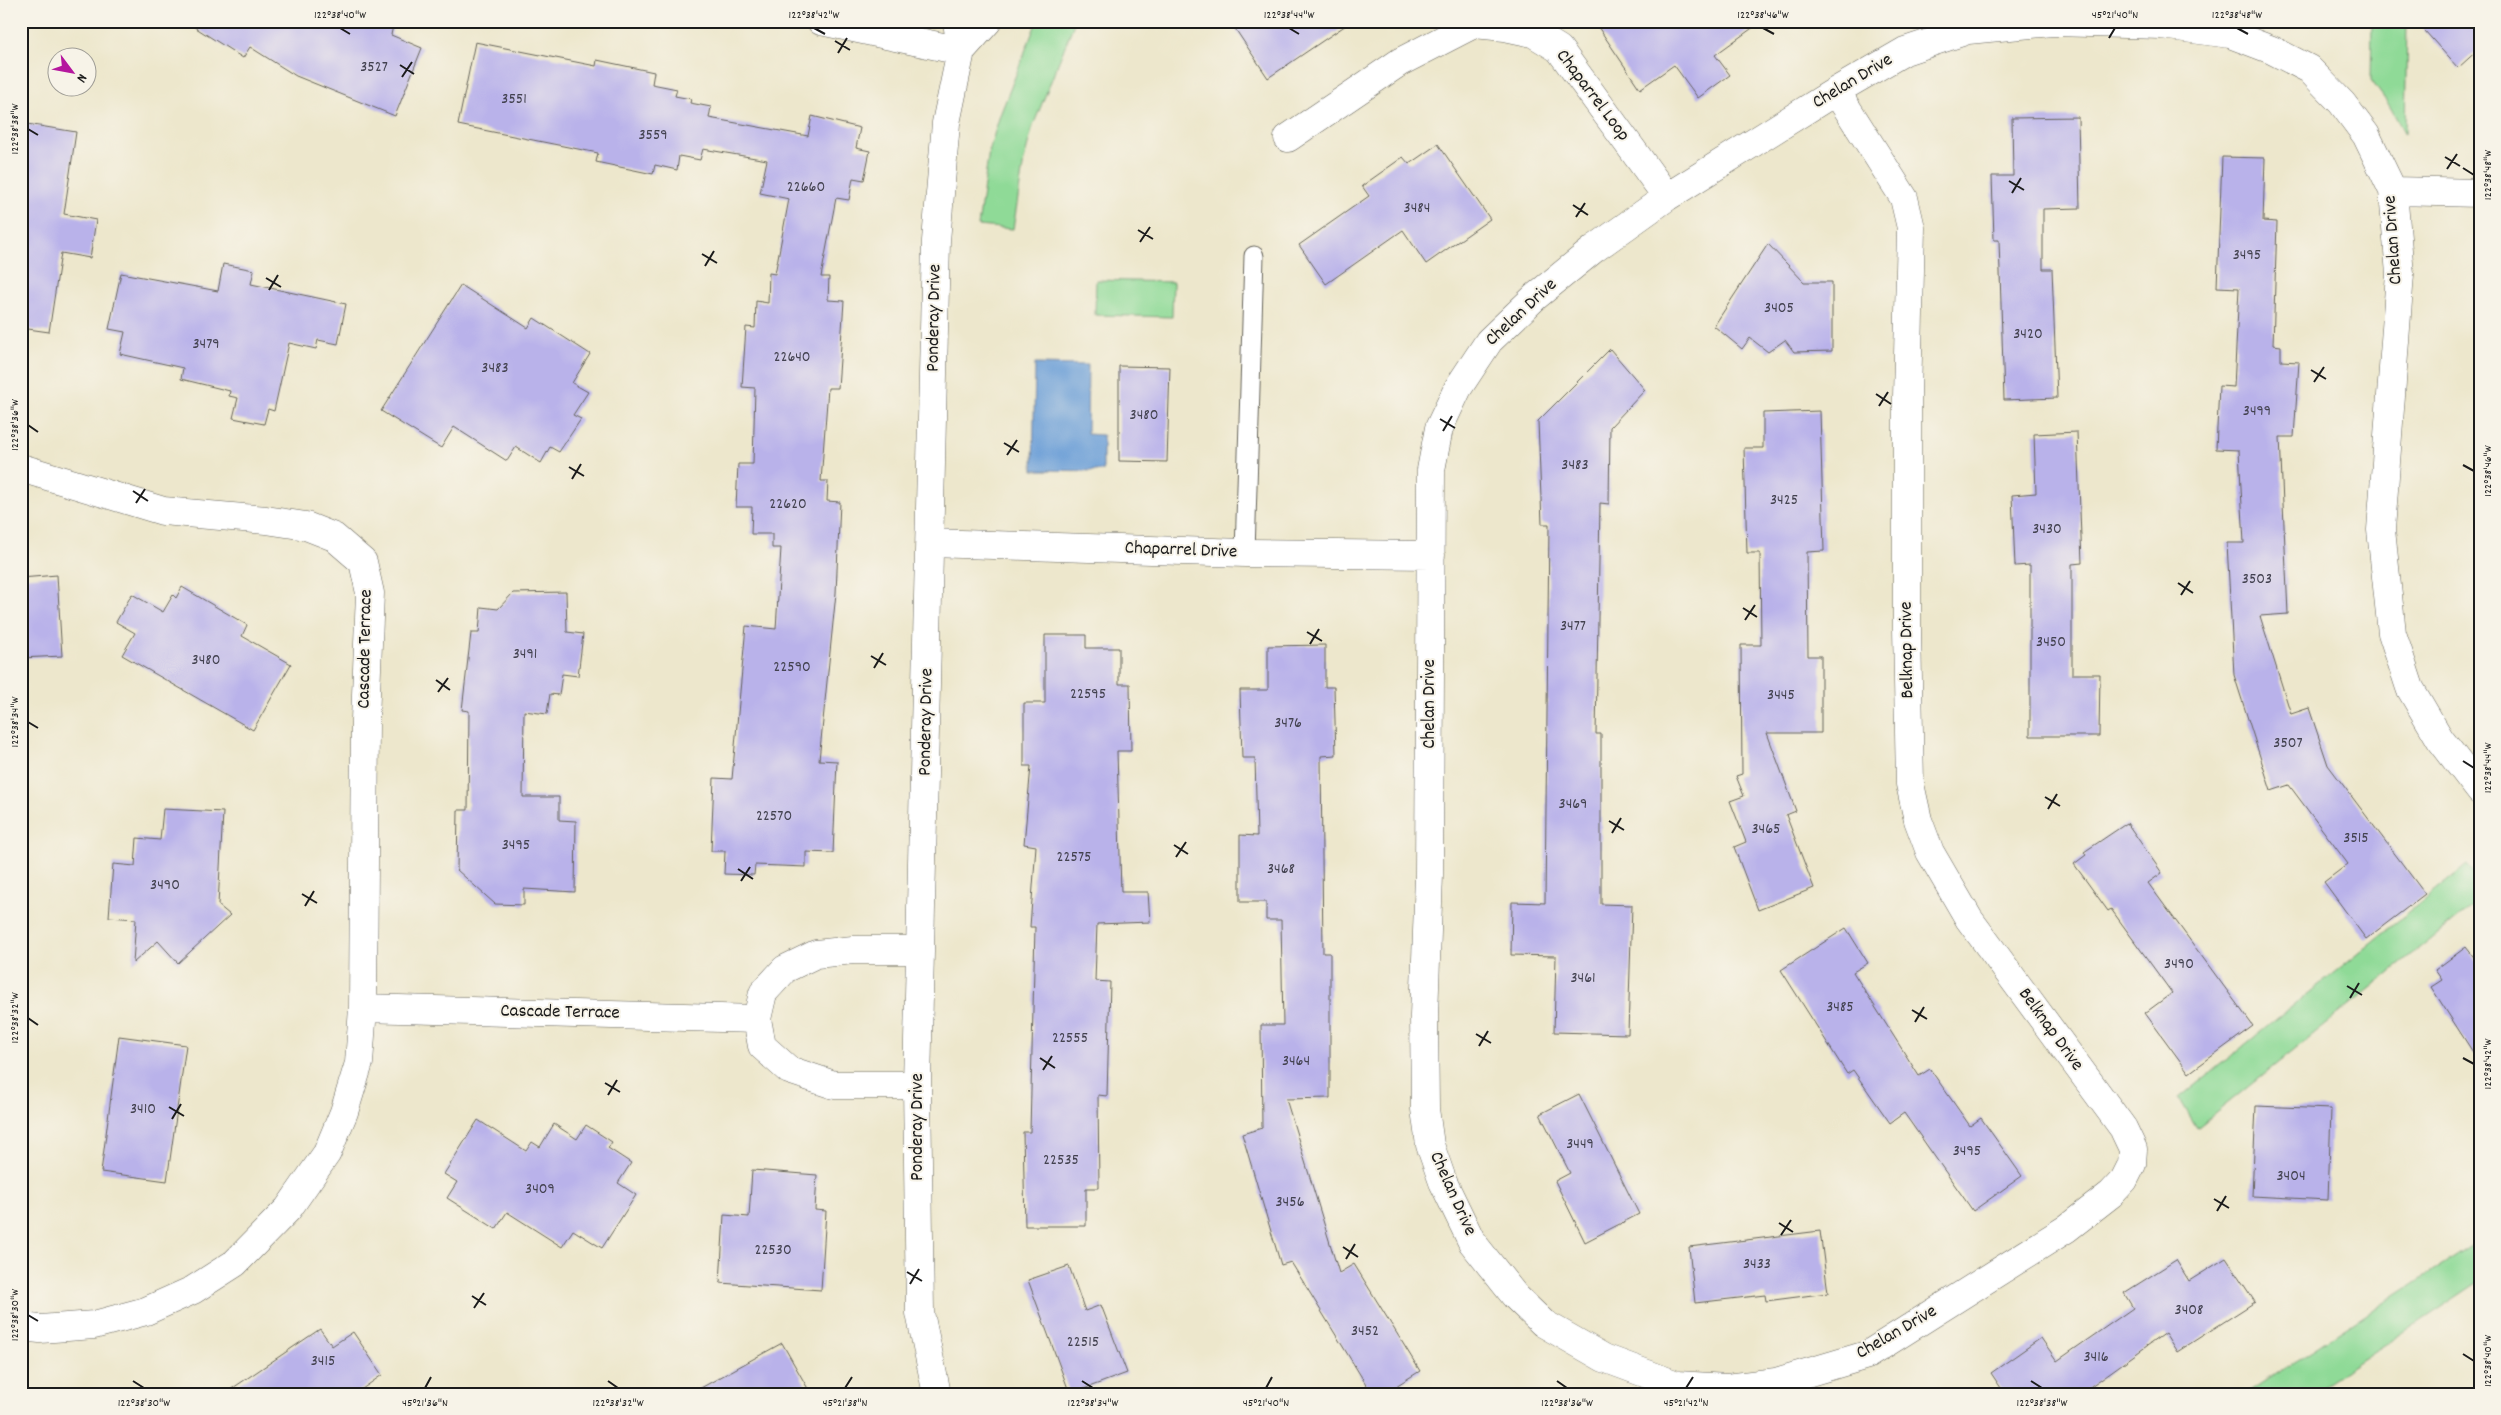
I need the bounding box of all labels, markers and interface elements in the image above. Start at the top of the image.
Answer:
text: 122°38'40"W [314,7,366,24]
text: 122°38'42"W [789,7,840,24]
text: 122°38'44"W [1264,7,1314,24]
text: 122°38'46"W [1737,7,1789,24]
text: 45°21'40"N [2092,7,2138,24]
text: 122°38'48"W [2212,7,2262,24]
street label: Chaparrel Loop [1548,44,1636,148]
street label: Chelan Drive [1808,47,1898,117]
north arrow [48,48,98,98]
house number: 3527 [360,56,388,79]
text: N [71,70,92,86]
house number: 3551 [501,88,527,111]
text: 122°38'38"W [7,104,24,154]
house number: 3559 [638,124,668,147]
text: 122°38'48"W [2480,150,2497,200]
house number: 22660 [787,176,825,199]
street label: Chelan Drive [2377,194,2411,286]
house number: 3484 [1404,197,1430,220]
house number: 3495 [2233,244,2261,267]
street label: Ponderay Drive [921,264,949,372]
street label: Chelan Drive [1480,273,1564,353]
house number: 3405 [1764,297,1794,320]
house number: 3420 [2013,323,2043,346]
house number: 3479 [192,333,220,356]
house number: 22640 [773,346,811,369]
house number: 3483 [481,357,509,380]
text: 122°38'36"W [7,399,24,451]
house number: 3499 [2243,400,2271,423]
house number: 3480 [1130,404,1158,427]
text: 122°38'46"W [2480,445,2497,497]
house number: 3483 [1561,454,1589,477]
house number: 3425 [1770,489,1798,512]
house number: 22620 [769,493,807,516]
house number: 3430 [2032,518,2062,541]
street label: Chaparrel Drive [1124,536,1238,566]
house number: 3503 [2242,568,2272,591]
street label: Cascade Terrace [351,589,381,709]
street label: Belknap Drive [1894,601,1922,699]
house number: 3477 [1560,615,1586,638]
house number: 3450 [2036,631,2066,654]
house number: 3491 [513,643,537,666]
house number: 3480 [192,649,220,672]
house number: 22590 [773,656,811,679]
street label: Chelan Drive [1417,659,1444,749]
street label: Ponderay Drive [913,668,941,776]
house number: 22595 [1070,683,1106,706]
house number: 3445 [1767,684,1795,707]
text: 122°38'34"W [7,696,24,747]
house number: 3476 [1274,712,1302,735]
house number: 3507 [2273,732,2303,755]
text: 122°38'44"W [2480,743,2497,793]
house number: 3469 [1559,793,1587,816]
house number: 22570 [756,805,792,828]
house number: 3465 [1752,818,1781,841]
house number: 3515 [2343,827,2369,850]
house number: 3495 [502,834,530,857]
house number: 22575 [1057,846,1091,869]
house number: 3468 [1267,858,1295,881]
house number: 3490 [150,874,180,897]
house number: 3490 [2164,953,2194,976]
house number: 3461 [1570,967,1596,990]
street label: Belknap Drive [2011,983,2089,1077]
text: 122°38'32"W [7,992,24,1044]
house number: 3485 [1826,996,1854,1019]
street label: Cascade Terrace [500,998,620,1028]
house number: 22555 [1052,1027,1088,1050]
text: 122°38'42"W [2480,1038,2497,1089]
house number: 3464 [1282,1050,1310,1073]
street label: Ponderay Drive [905,1073,932,1181]
house number: 3410 [130,1098,156,1121]
house number: 3449 [1566,1133,1594,1156]
house number: 3495 [1953,1140,1981,1163]
street label: Chelan Drive [1421,1148,1483,1240]
house number: 22535 [1043,1149,1079,1172]
house number: 3404 [2276,1165,2306,1188]
house number: 3409 [525,1178,555,1201]
house number: 3456 [1276,1191,1305,1214]
house number: 22530 [754,1239,792,1262]
house number: 3433 [1743,1253,1771,1276]
text: 122°38'30"W [7,1289,24,1341]
street label: Chelan Drive [1851,1299,1943,1367]
house number: 3408 [2175,1299,2203,1322]
house number: 3452 [1351,1320,1379,1343]
house number: 22515 [1067,1331,1099,1354]
text: 122°38'40"W [2480,1335,2497,1387]
house number: 3416 [2083,1346,2109,1369]
house number: 3415 [311,1350,335,1373]
text: 122°38'30"W [118,1395,170,1412]
text: 45°21'36"N [402,1395,448,1412]
text: 122°38'32"W [592,1395,644,1412]
text: 45°21'38"N [823,1395,868,1412]
text: 122°38'34"W [1068,1395,1119,1412]
text: 45°21'40"N [1243,1395,1289,1412]
text: 122°38'36"W [1541,1395,1593,1412]
text: 45°21'42"N [1663,1395,1709,1412]
text: 122°38'38"W [2017,1395,2067,1412]

